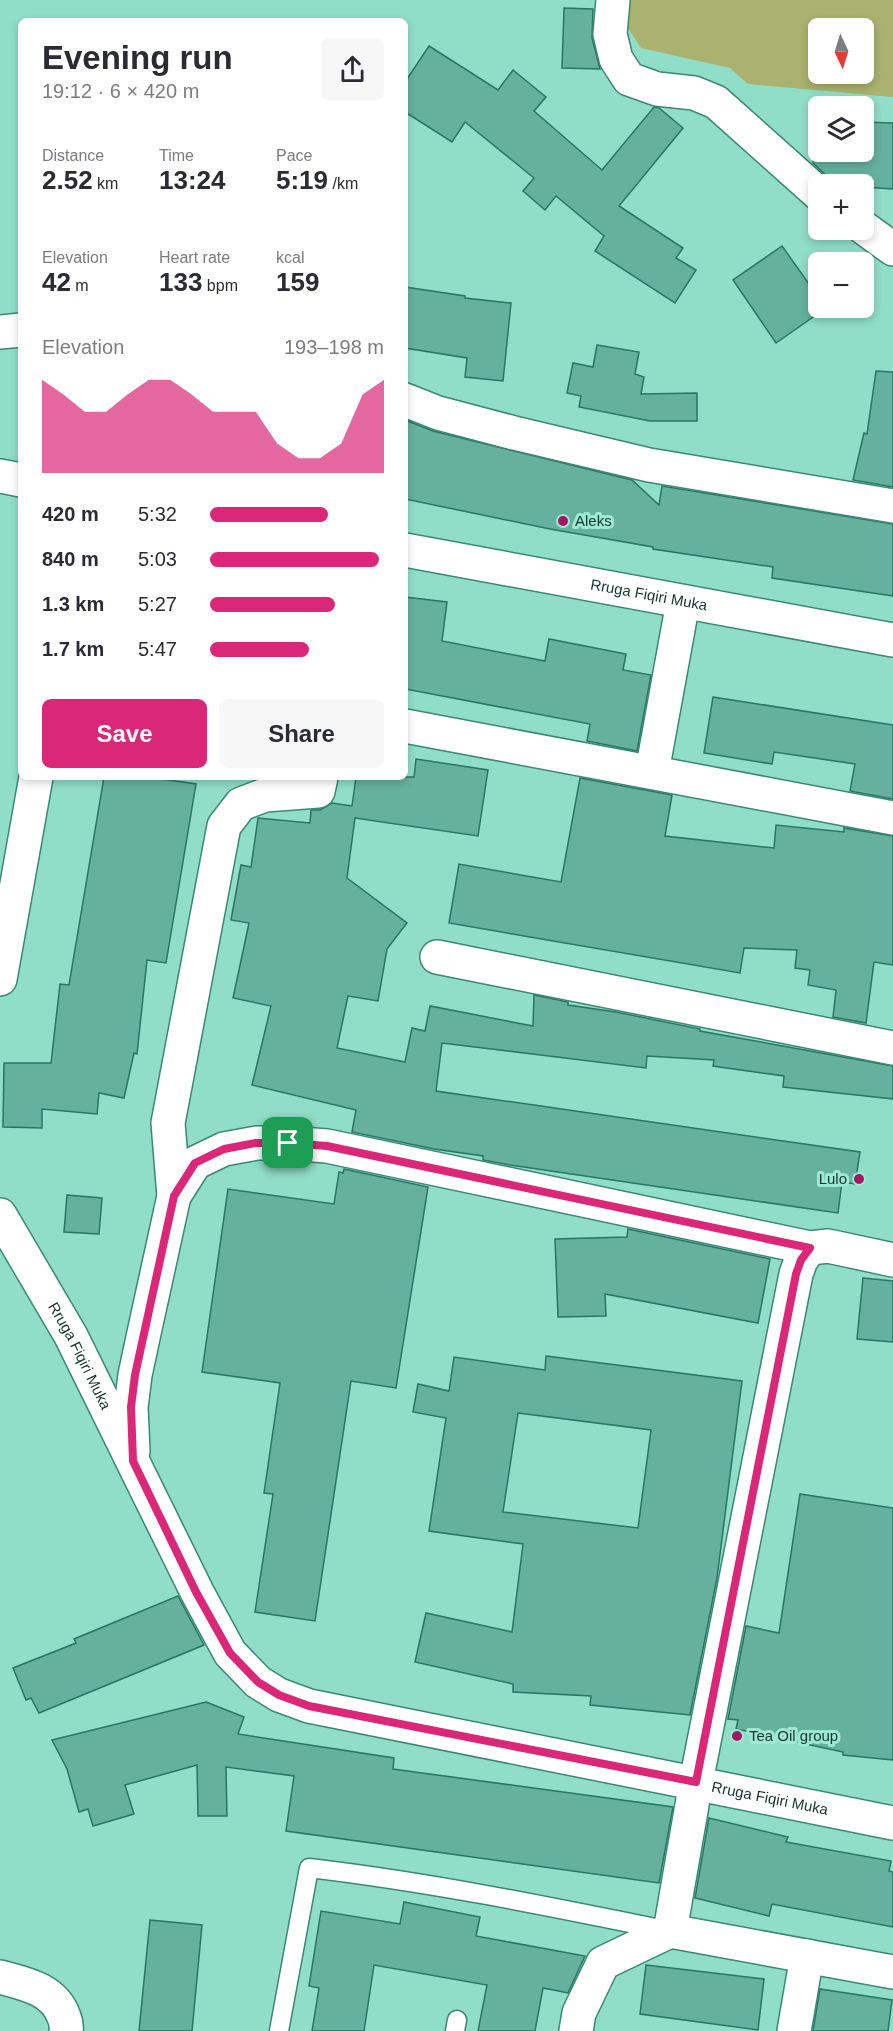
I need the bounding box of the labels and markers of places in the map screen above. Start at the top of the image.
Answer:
place label: Aleks [575,512,612,529]
marker: Aleks [556,514,570,528]
pin [262,1117,313,1168]
place label: Lulo [819,1170,847,1187]
marker: Lulo [852,1172,866,1186]
place label: Tea Oil group [749,1727,838,1744]
marker: Tea Oil group [730,1729,744,1743]

